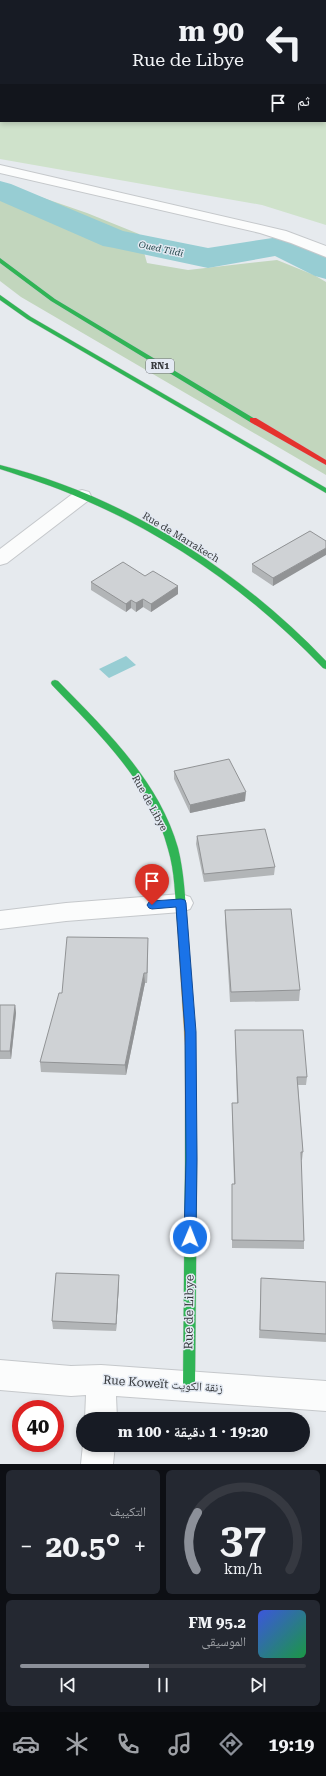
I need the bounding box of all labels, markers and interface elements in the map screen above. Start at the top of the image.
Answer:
text: 90 m [179,15,244,48]
icon: left [258,16,310,68]
text: Rue de Libye [132,49,244,70]
icon: arrive [267,92,289,114]
text: ثم [297,92,310,110]
water label: Oued Tildi [138,239,184,259]
road number: RN1 [146,359,174,373]
street label: Rue de Marrakech [141,510,222,565]
street label: Rue de Libye [130,773,170,833]
pin [135,864,169,905]
icon: arrive [141,870,163,892]
position arrow [169,1216,211,1258]
street label: Rue de Libye [181,1274,197,1349]
street label: Rue Koweït زنقة الكويت [103,1373,224,1395]
speed limit sign: 40 [12,1400,64,1452]
text: 19:20 · 1 دقيقة · 100 m [118,1423,268,1441]
text: التكييف [110,1504,146,1519]
text: 37 [220,1514,266,1563]
text: 20.5° [46,1529,120,1564]
text: − [20,1534,32,1559]
text: + [134,1534,146,1559]
text: km/h [224,1561,262,1577]
text: 95.2 FM [189,1614,246,1632]
text: الموسيقى [202,1634,246,1649]
icon: previous [57,1674,79,1696]
icon: pause [152,1674,174,1696]
icon: next [247,1674,269,1696]
icon: car [12,1730,40,1758]
icon: climate [63,1730,91,1758]
icon: phone [114,1730,142,1758]
icon: music [166,1730,194,1758]
icon: directions [217,1730,245,1758]
text: 19:19 [268,1734,314,1755]

